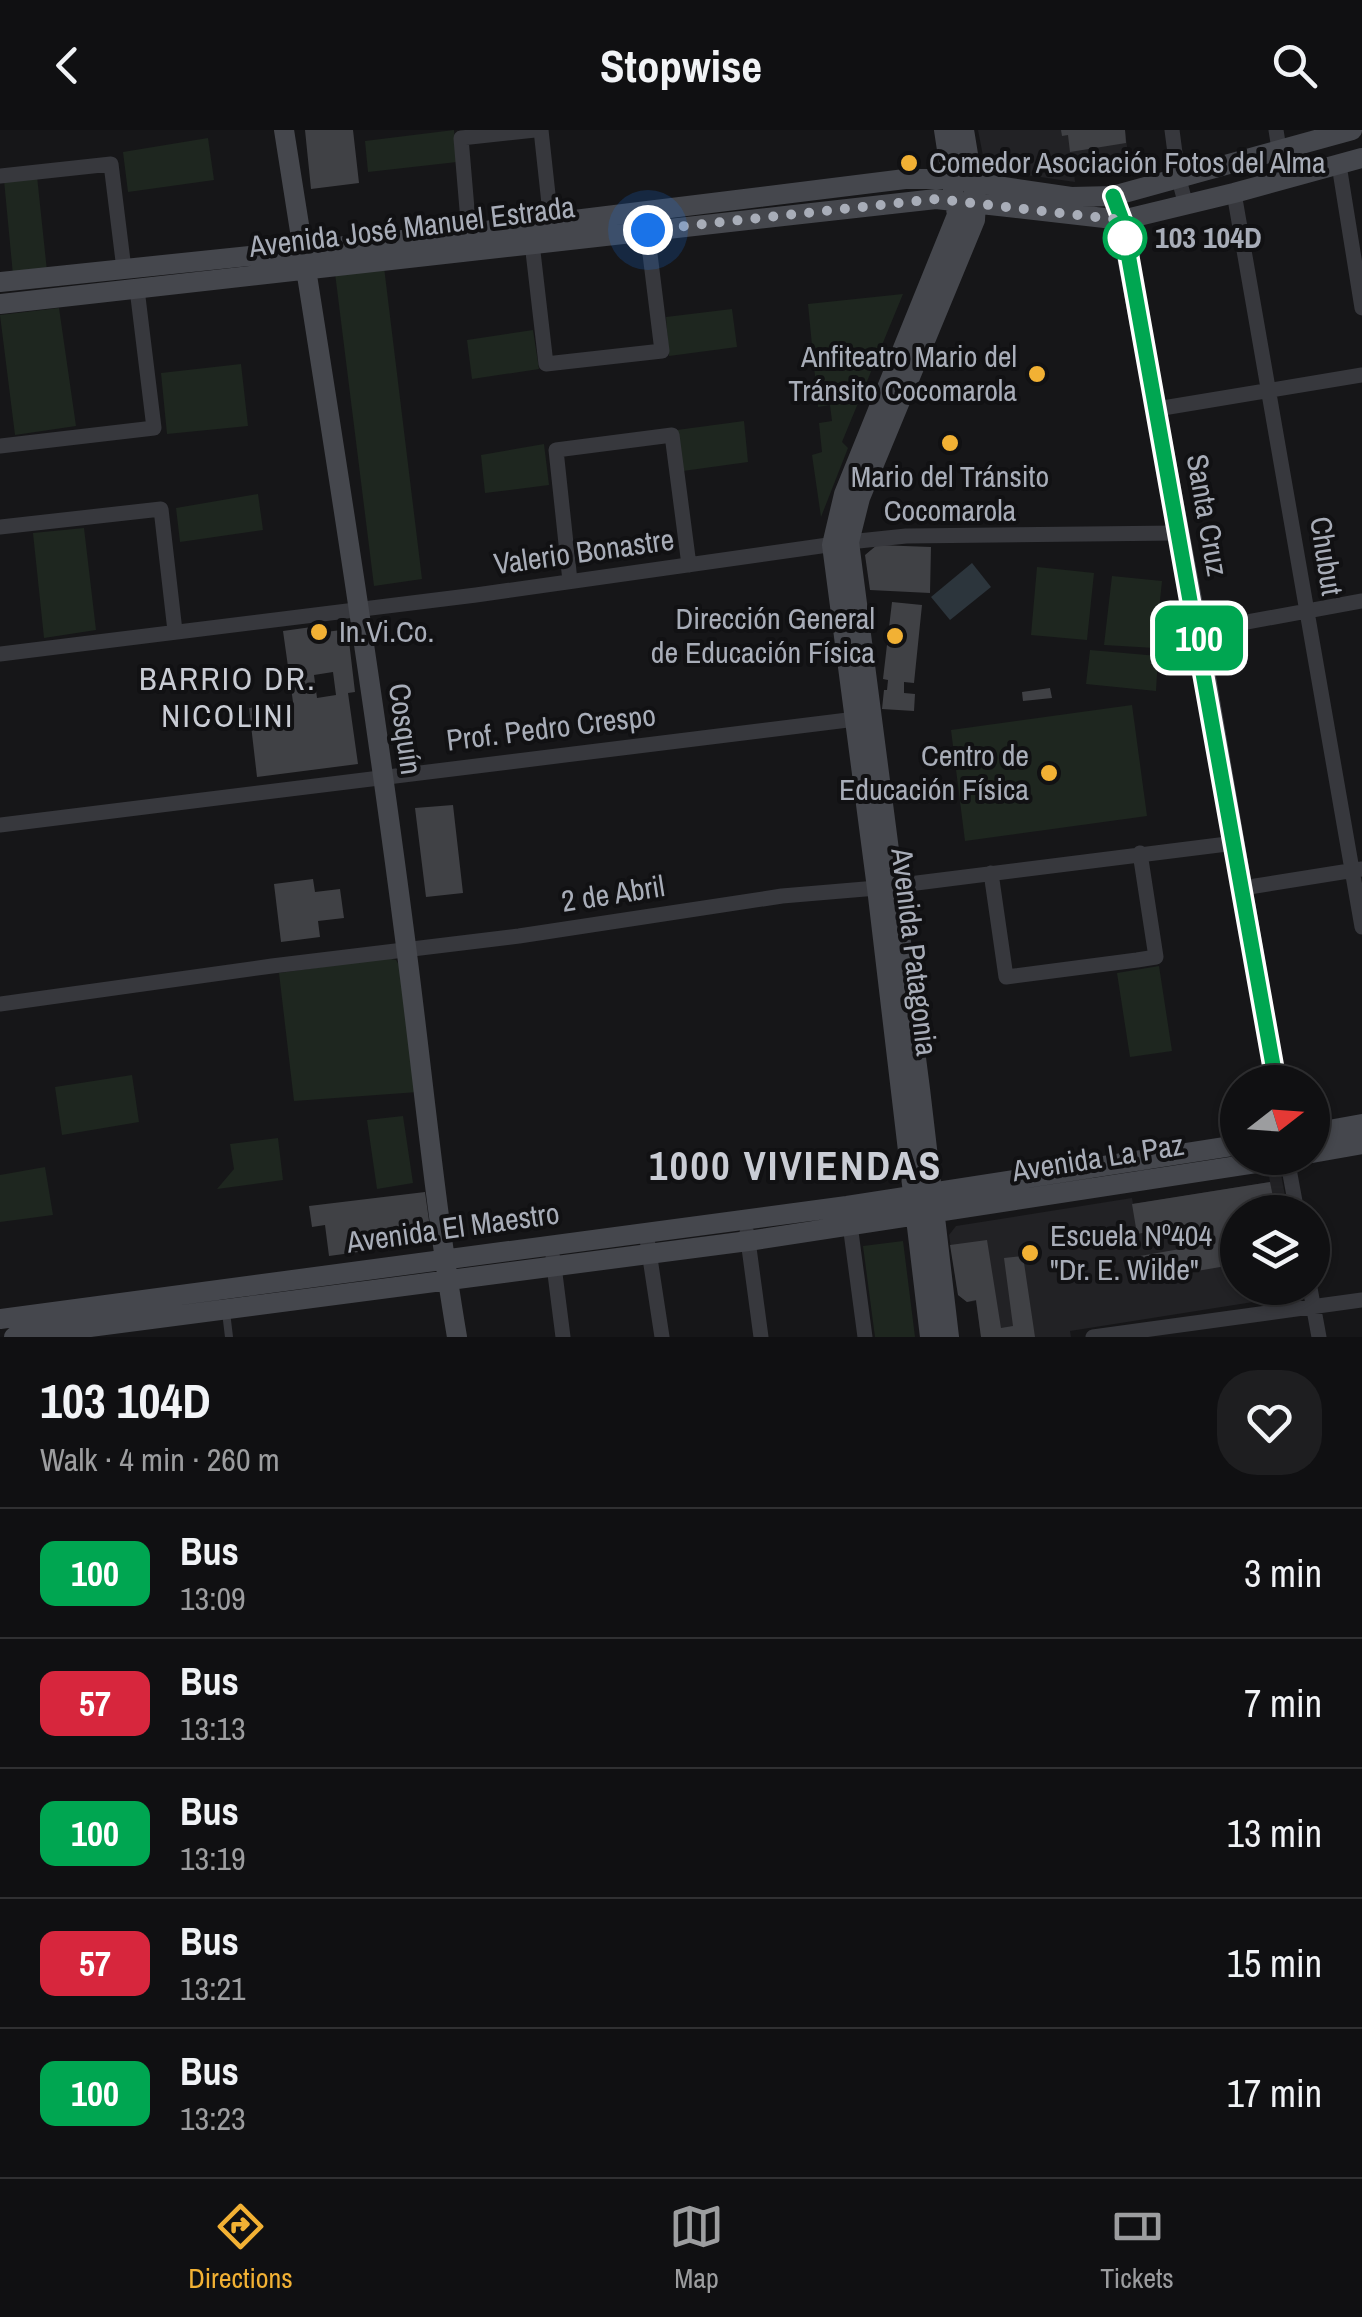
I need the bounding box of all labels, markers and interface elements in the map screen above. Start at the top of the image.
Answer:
text: Stopwise [600,35,762,96]
icon: back [40,38,95,93]
icon: search [1267,38,1322,93]
place label: Comedor Asociación Fotos del Alma [929,142,1326,182]
marker: Comedor Asociación Fotos del Alma [898,152,920,174]
street label: Avenida José Manuel Estrada [246,186,577,266]
your location [623,205,673,255]
marker: 103 104D [1104,217,1146,259]
place label: 103 104D [1155,217,1262,257]
place label: Anfiteatro Mario del Tránsito Cocomarola [788,336,1017,410]
marker: Anfiteatro Mario del Tránsito Cocomarola [1026,363,1048,385]
marker: Mario del Tránsito Cocomarola [939,432,961,454]
street label: Santa Cruz [1178,451,1238,579]
place label: Mario del Tránsito Cocomarola [851,456,1049,530]
street label: Chubut [1301,514,1353,598]
street label: Valerio Bonastre [491,519,676,583]
place label: Dirección General de Educación Física [651,598,875,672]
line badge: 100 [1142,606,1256,670]
place label: In.Vi.Co. [339,611,434,651]
text: 100 [1175,615,1223,662]
marker: In.Vi.Co. [308,621,330,643]
marker: Dirección General de Educación Física [884,625,906,647]
district label: BARRIO DR. NICOLINI [139,657,317,737]
street label: Cosquín [380,681,432,777]
street label: Prof. Pedro Crespo [444,694,658,760]
place label: Centro de Educación Física [839,735,1029,809]
marker: Centro de Educación Física [1038,762,1060,784]
street label: Avenida Patagonia [882,845,948,1058]
street label: 2 de Abril [558,865,667,921]
north arrow [1220,1065,1330,1175]
map controls [1220,1065,1330,1305]
street label: Avenida La Paz [1008,1124,1187,1190]
district label: 1000 VIVIENDAS [649,1139,943,1192]
street label: Avenida El Maestro [343,1192,562,1262]
button: layers [1220,1195,1330,1305]
place label: Escuela Nº404 "Dr. E. Wilde" [1050,1215,1212,1289]
marker: Escuela Nº404 "Dr. E. Wilde" [1019,1242,1041,1264]
text: 103 104D [40,1368,211,1433]
button: heart [1217,1370,1322,1475]
text: Walk · 4 min · 260 m [40,1438,280,1481]
text: Bus [180,1526,239,1577]
text: 3 min [1244,1548,1322,1599]
text: 100 [71,1550,119,1597]
text: 13:09 [180,1577,246,1620]
text: Bus [180,1656,239,1707]
text: 7 min [1244,1678,1322,1729]
text: 57 [79,1680,111,1727]
text: 13:13 [180,1707,246,1750]
text: Bus [180,1786,239,1837]
text: 13 min [1227,1808,1322,1859]
text: 100 [71,1810,119,1857]
text: 13:19 [180,1837,246,1880]
text: Bus [180,1916,239,1967]
text: 15 min [1227,1938,1322,1989]
text: 57 [79,1940,111,1987]
text: 13:21 [180,1967,246,2010]
text: Bus [180,2046,239,2097]
text: 17 min [1227,2068,1322,2119]
text: 100 [71,2070,119,2117]
text: 13:23 [180,2097,246,2140]
tab: Directions [188,2199,293,2297]
tab: Map [669,2199,724,2297]
tab: Tickets [1100,2199,1174,2297]

